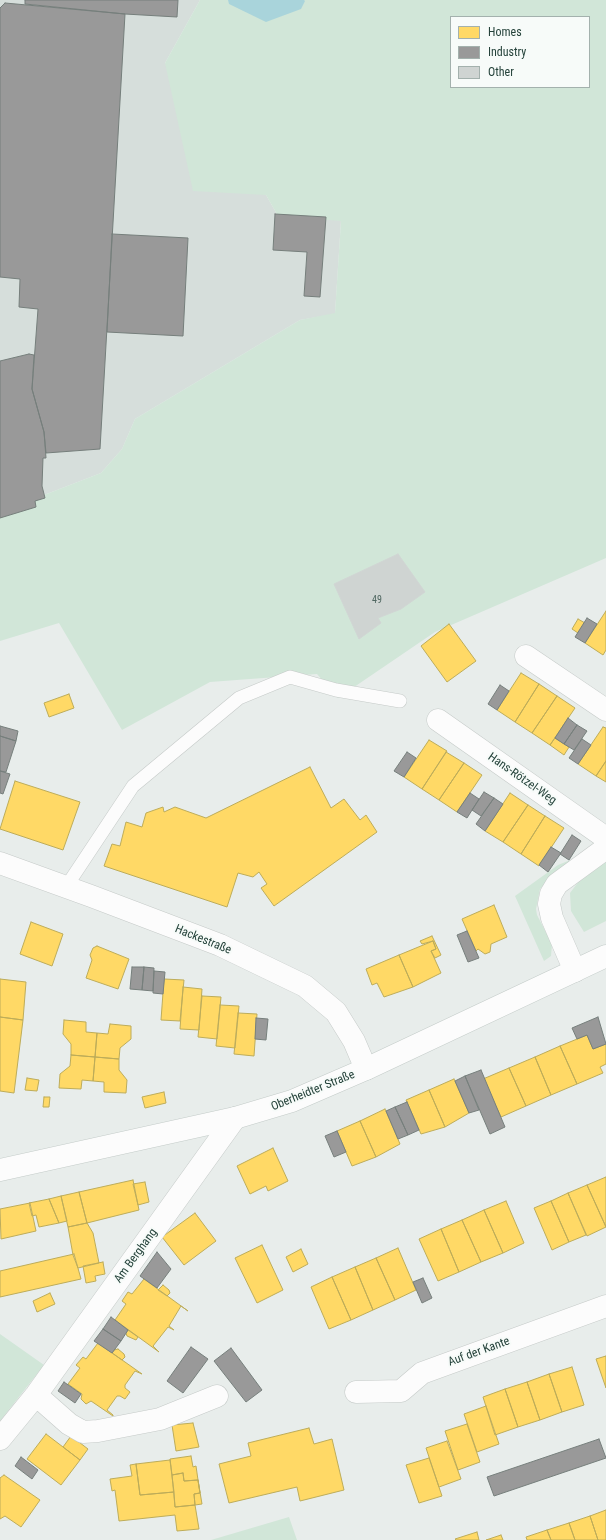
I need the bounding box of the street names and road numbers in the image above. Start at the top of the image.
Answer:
street label: Hans-Rötzel-Weg [485,750,559,808]
street label: Hackestraße [173,922,233,958]
street label: Oberheidter Straße [269,1068,357,1114]
street label: Am Berghang [111,1226,161,1286]
street label: Auf der Kante [446,1334,512,1370]

